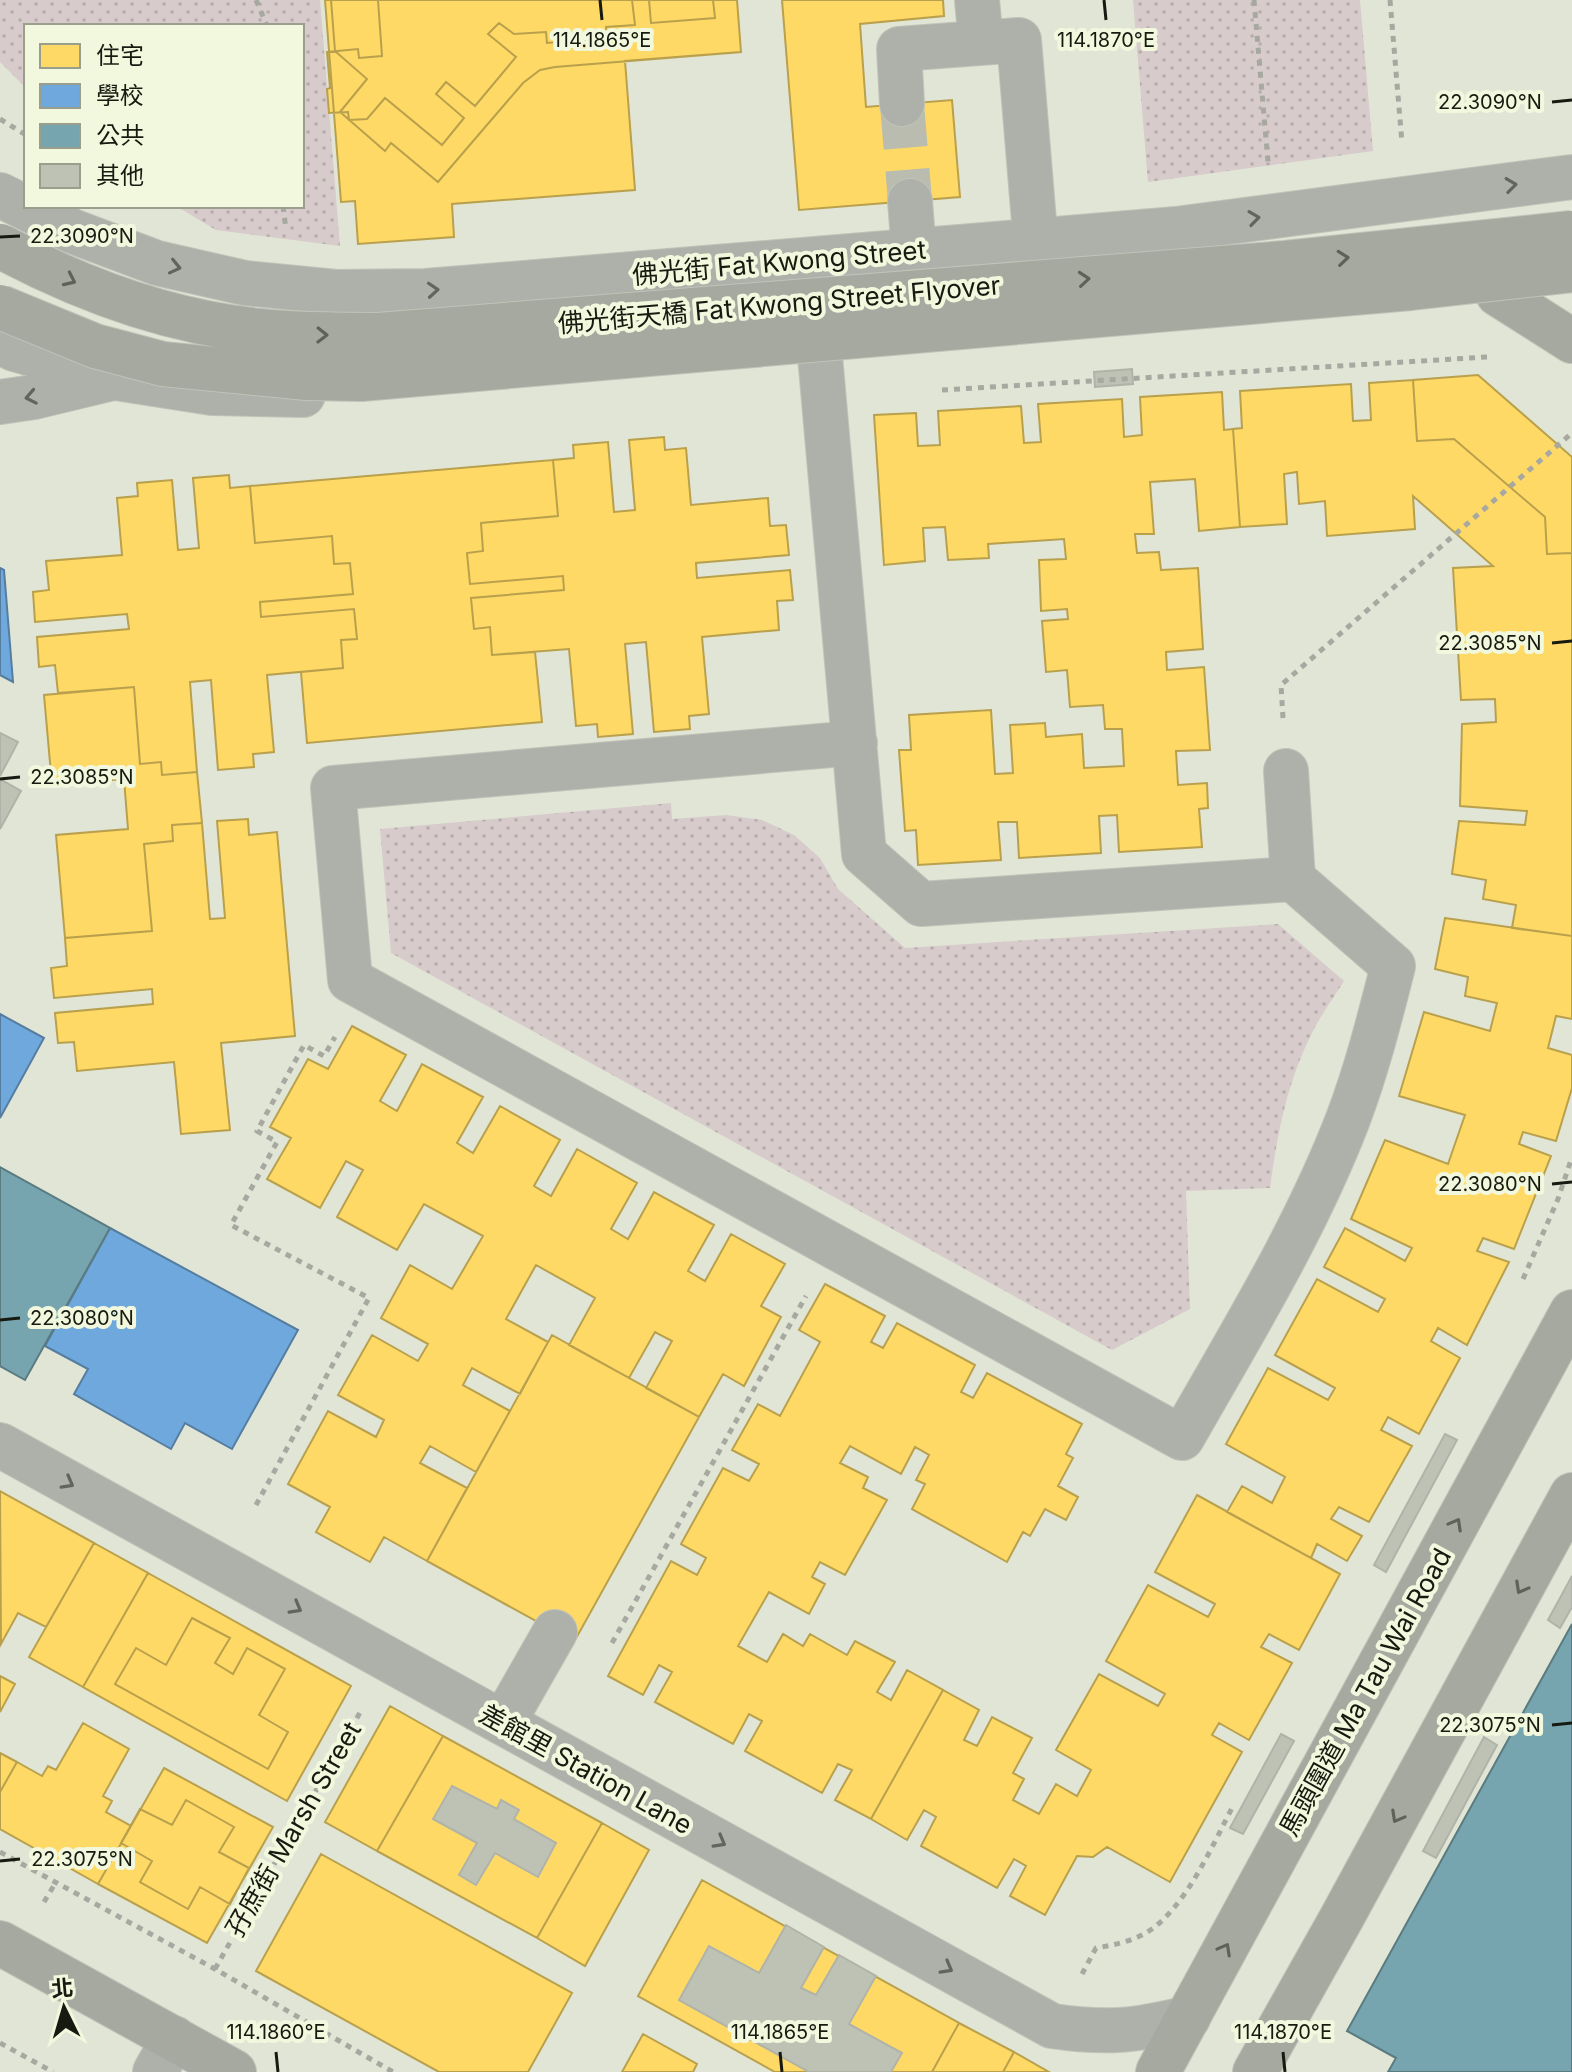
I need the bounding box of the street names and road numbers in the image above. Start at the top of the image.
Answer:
street label: 佛光街 Fat Kwong Street [631,234,927,290]
street label: 佛光街天橋 Fat Kwong Street Flyover [556,269,1002,339]
street label: 馬頭圍道 Ma Tau Wai Road [1273,1543,1457,1841]
street label: 差館里 Station Lane [474,1698,698,1840]
street label: 孖庶街 Marsh Street [219,1716,367,1942]

